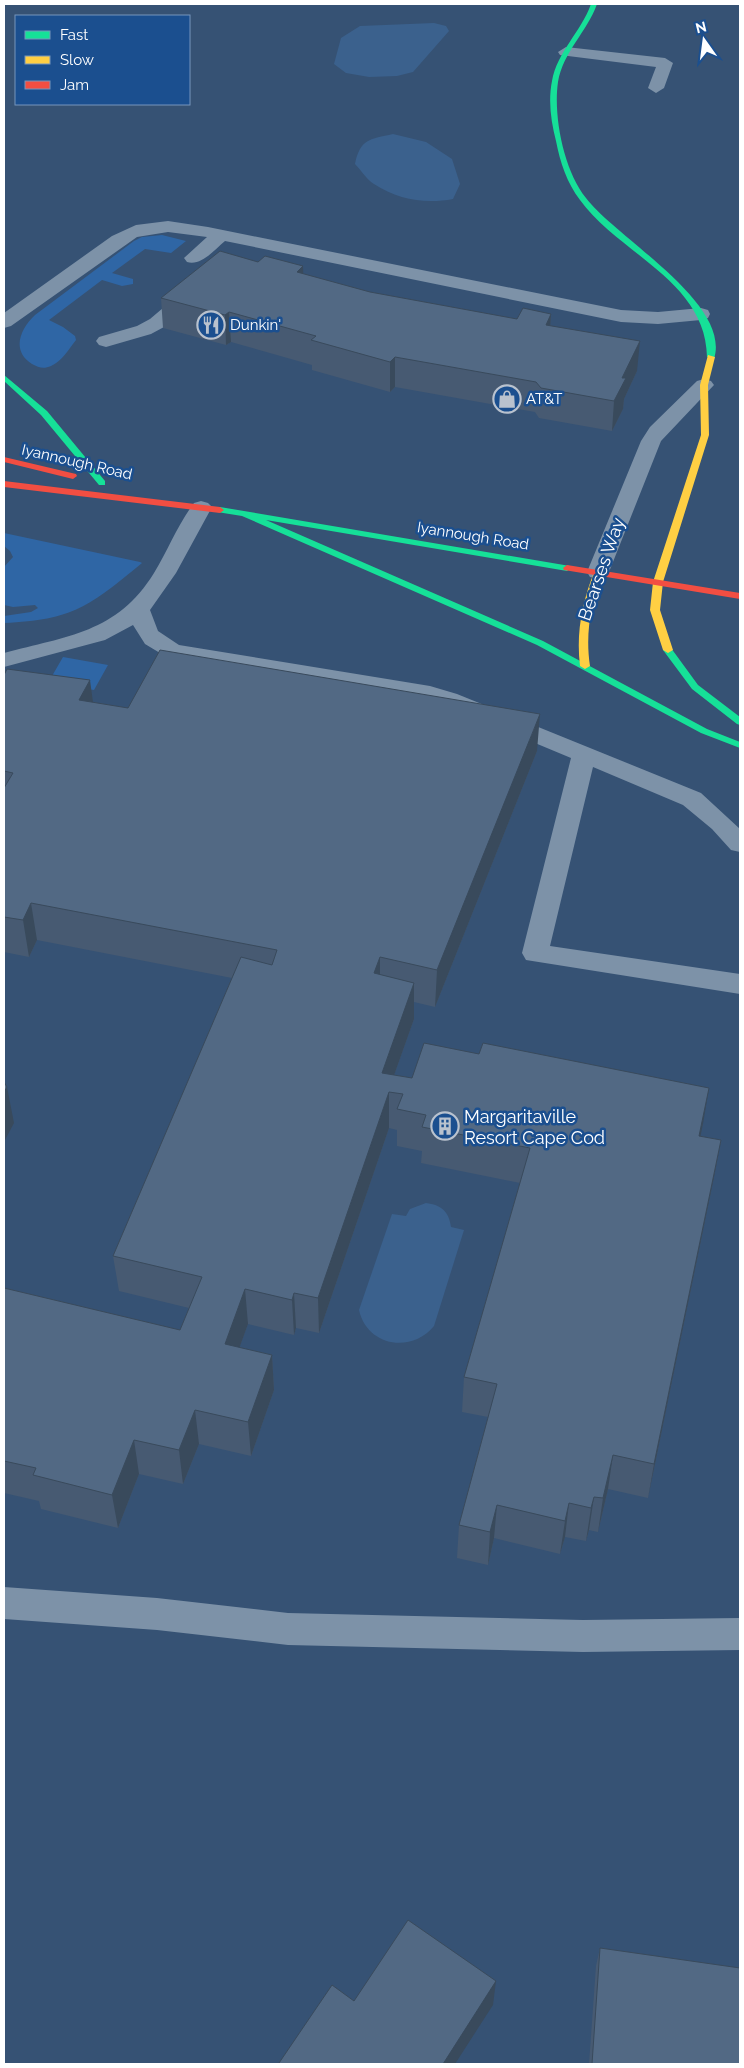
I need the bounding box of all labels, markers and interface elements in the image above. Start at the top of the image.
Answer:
legend [15,15,190,105]
north arrow [679,15,729,65]
text: N [694,18,708,36]
text: Fast [60,26,88,44]
text: Slow [60,51,94,69]
text: Jam [60,76,89,94]
restaurant icon: Dunkin' [196,310,226,340]
place label: Dunkin' [230,316,281,334]
shop icon: AT&T [492,384,522,414]
place label: AT&T [526,390,563,408]
street label: Iyannough Road [20,441,134,483]
street label: Bearses Way [574,514,629,623]
street label: Iyannough Road [416,518,530,554]
place label: Margaritaville Resort Cape Cod [464,1106,605,1148]
building icon: Margaritaville Resort Cape Cod [430,1111,460,1141]

